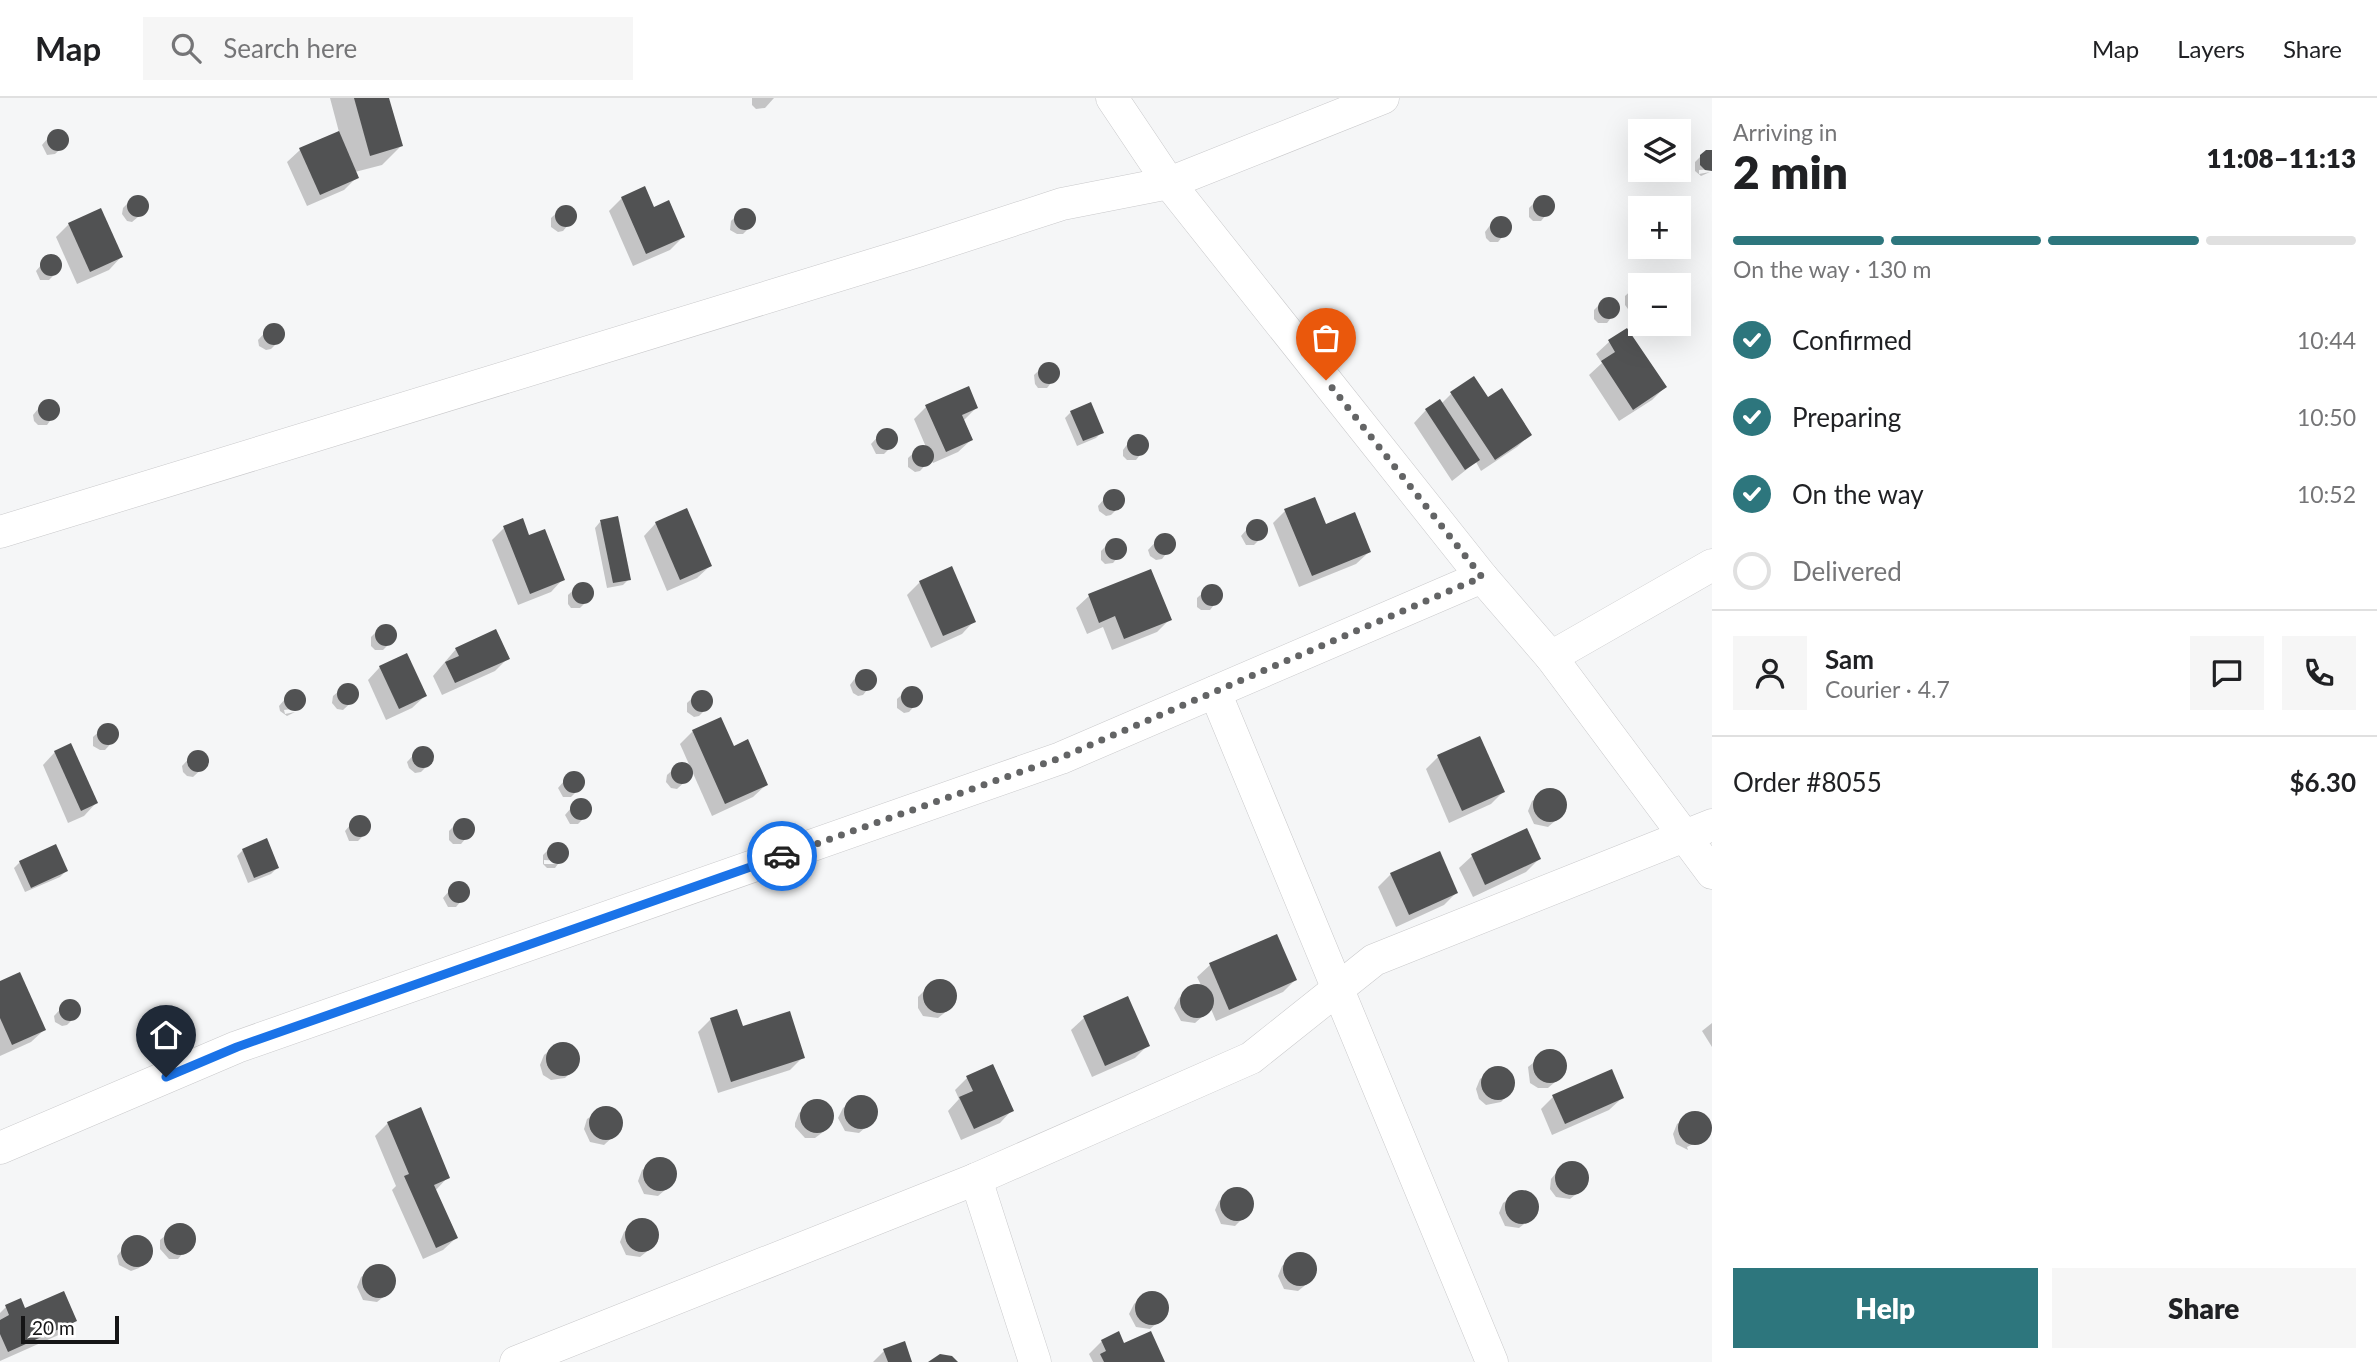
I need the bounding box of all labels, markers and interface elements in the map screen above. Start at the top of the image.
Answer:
search box [143,17,633,80]
text: Map [35,28,101,68]
icon: search [167,29,205,67]
text: Search here [223,32,357,64]
text: Map [2092,34,2139,63]
text: Layers [2177,34,2245,63]
text: Share [2283,34,2342,63]
text: Arriving in [1733,118,1837,146]
map controls [1628,119,1691,336]
button: layers [1628,119,1691,182]
text: 11:08–11:13 [2206,142,2356,174]
text: 2 min [1733,144,1848,199]
button: + [1628,196,1691,259]
text: On the way · 130 m [1733,255,1932,283]
button: − [1628,273,1691,336]
pin [1296,308,1356,380]
icon: bag [1307,319,1345,357]
icon: check [1733,321,1771,359]
text: Confirmed [1792,324,1912,356]
text: 10:44 [2297,326,2356,354]
icon: check [1733,398,1771,436]
text: Preparing [1792,401,1901,433]
text: 10:50 [2297,403,2356,431]
icon: check [1733,475,1771,513]
text: On the way [1792,478,1924,510]
text: 10:52 [2297,480,2356,508]
text: Delivered [1792,555,1902,587]
button: person [1733,636,1807,710]
button: chat [2190,636,2264,710]
button: phone [2282,636,2356,710]
text: Sam [1825,643,1874,675]
text: Courier · 4.7 [1825,675,1950,703]
text: Order #8055 [1733,766,1882,798]
text: $6.30 [2290,766,2356,798]
courier [747,821,817,891]
icon: car [763,837,801,875]
pin [136,1005,196,1077]
icon: home [147,1016,185,1054]
button: Help [1733,1268,2038,1348]
button: Share [2052,1268,2356,1348]
scale bar [21,1313,119,1345]
text: 20 m [32,1316,75,1339]

